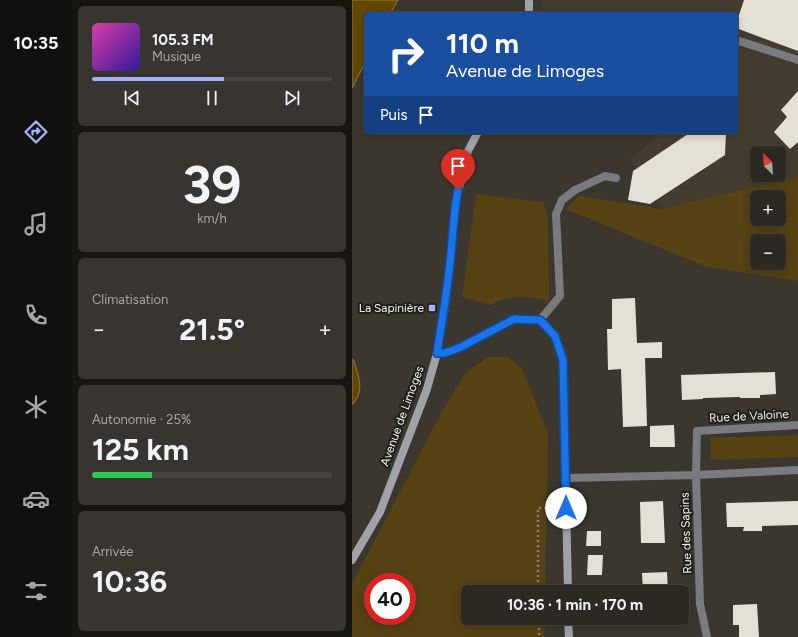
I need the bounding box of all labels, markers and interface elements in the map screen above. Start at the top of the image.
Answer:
text: 110 m [446,26,519,60]
icon: right [380,28,432,80]
text: 105.3 FM [152,31,214,49]
text: 10:35 [13,32,59,54]
text: Musique [152,49,201,64]
text: Avenue de Limoges [446,60,604,82]
icon: previous [121,87,143,109]
icon: pause [201,87,223,109]
icon: next [281,87,303,109]
icon: arrive [415,104,437,126]
text: Puis [380,106,407,124]
icon: directions [22,118,50,146]
north arrow [750,146,786,182]
map controls [750,146,786,270]
pin [441,149,475,190]
text: 39 [182,154,242,216]
icon: arrive [447,155,469,177]
button: + [750,190,786,226]
icon: music [22,210,50,238]
text: km/h [197,211,227,226]
button: − [750,234,786,270]
text: Climatisation [92,292,168,307]
icon: phone [22,301,50,329]
place label: La Sapinière [359,301,424,315]
marker: La Sapinière [427,303,437,313]
text: 21.5° [179,311,245,348]
text: − [92,316,106,343]
text: + [318,316,332,343]
street label: Avenue de Limoges [377,364,427,468]
icon: climate [22,393,50,421]
street label: Rue de Valoine [709,407,790,425]
text: Autonomie · 25% [92,412,191,427]
text: 125 km [92,431,189,468]
icon: car [22,485,50,513]
position arrow [545,487,587,529]
street label: Rue des Sapins [678,492,694,574]
text: Arrivée [92,544,133,559]
text: 10:36 [92,563,167,600]
speed limit sign: 40 [364,573,416,625]
icon: filters [22,577,50,605]
text: 10:36 · 1 min · 170 m [507,596,643,614]

